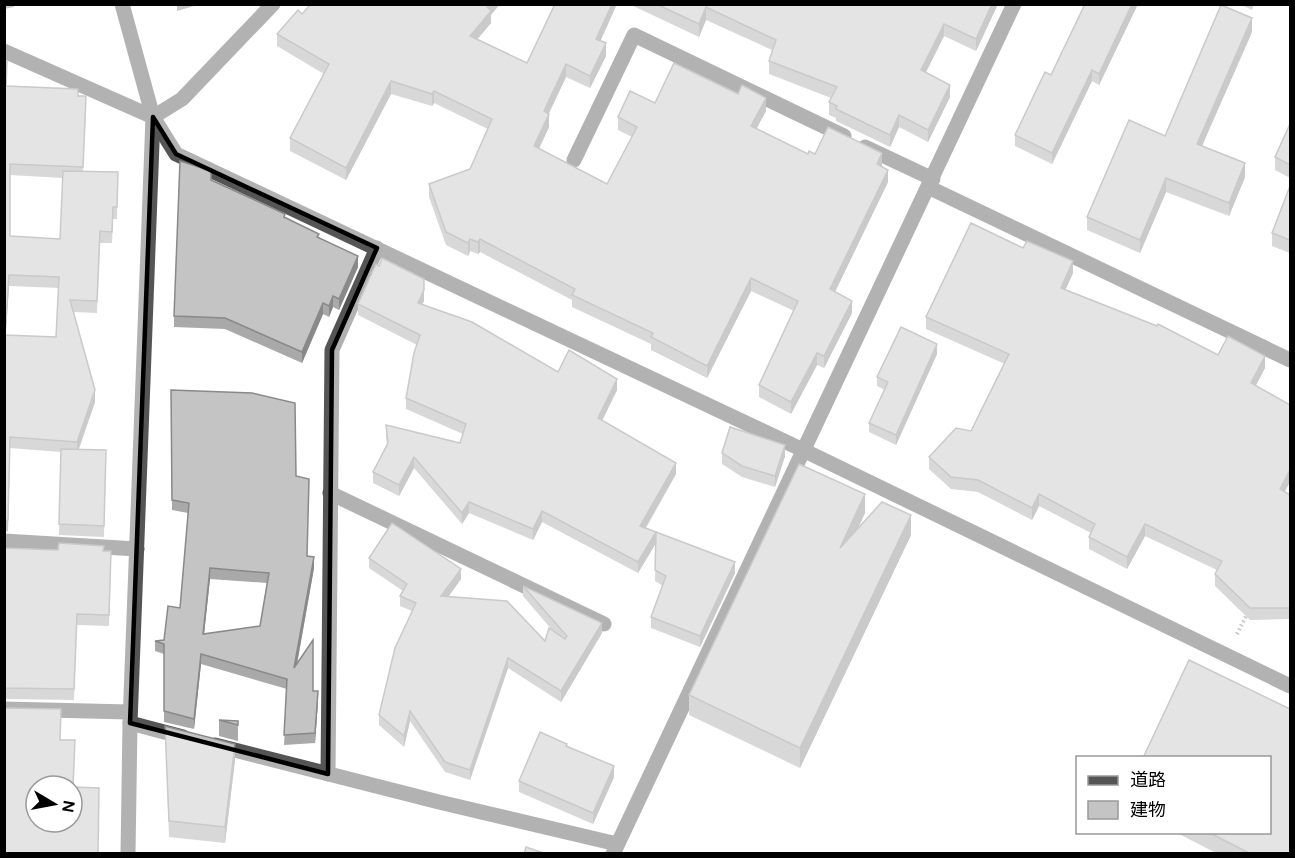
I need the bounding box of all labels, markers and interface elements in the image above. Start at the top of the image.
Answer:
legend [1076,756,1271,834]
text: 道路 [1130,768,1166,792]
north arrow [24,774,84,834]
text: 建物 [1130,798,1166,822]
text: N [57,799,80,814]

